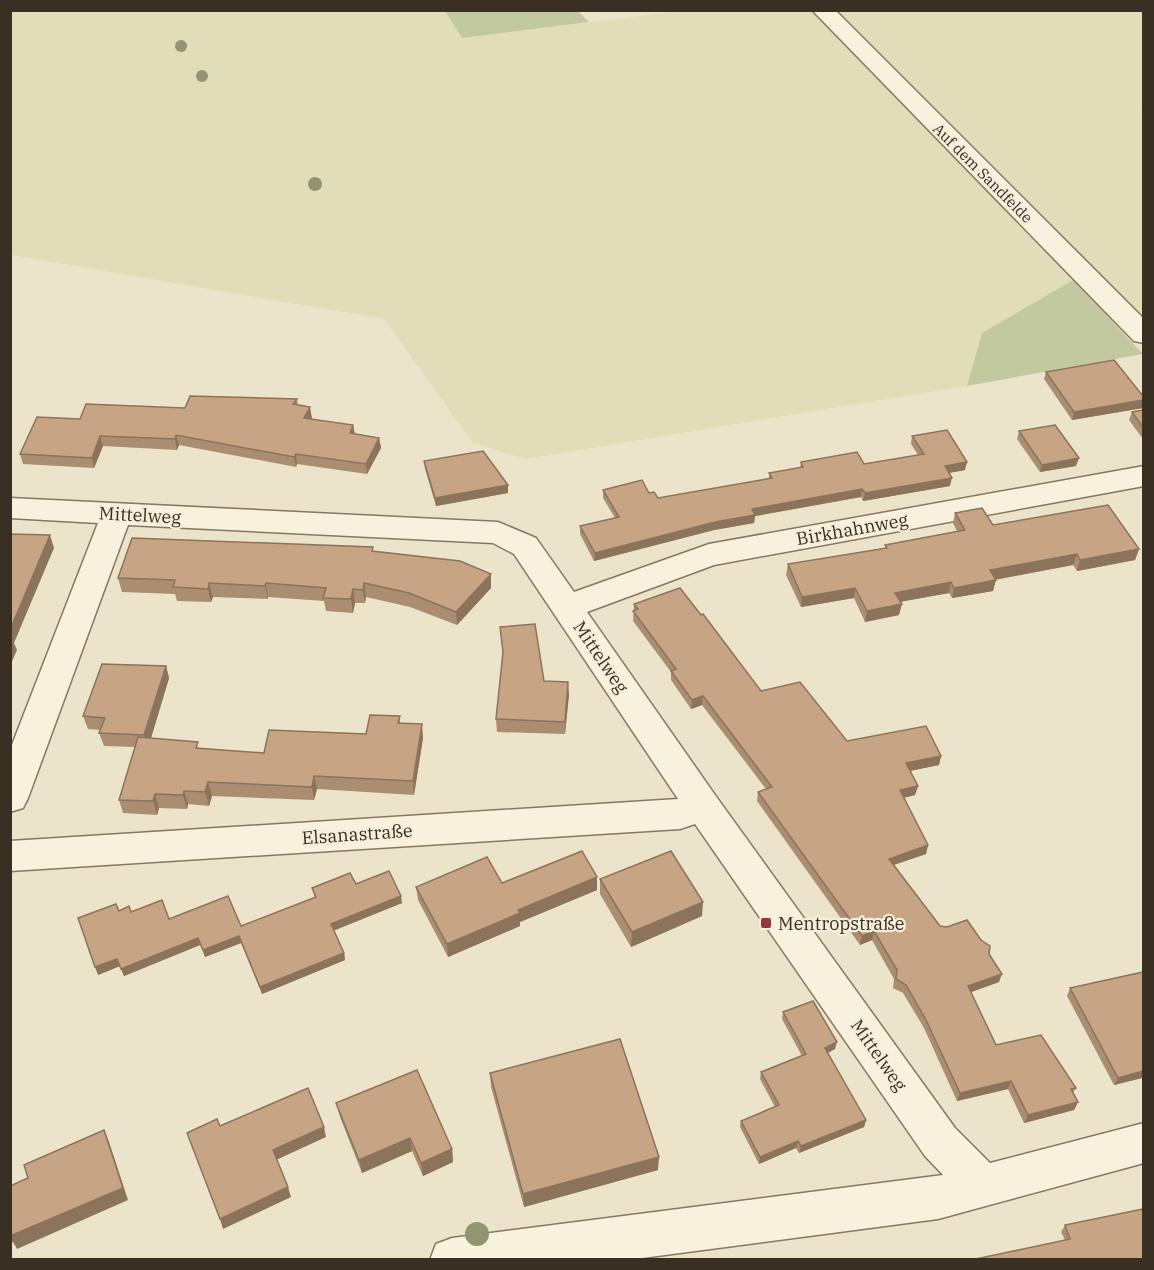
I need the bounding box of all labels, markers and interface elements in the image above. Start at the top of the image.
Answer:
street label: Auf dem Sandfelde [929,119,1037,227]
street label: Mittelweg [98,501,182,529]
street label: Birkhahnweg [794,508,910,550]
street label: Mittelweg [568,616,634,698]
street label: Elsanastraße [301,819,413,849]
place label: Mentropstraße [778,912,904,935]
marker: Mentropstraße [759,916,773,930]
street label: Mittelweg [846,1015,912,1095]

